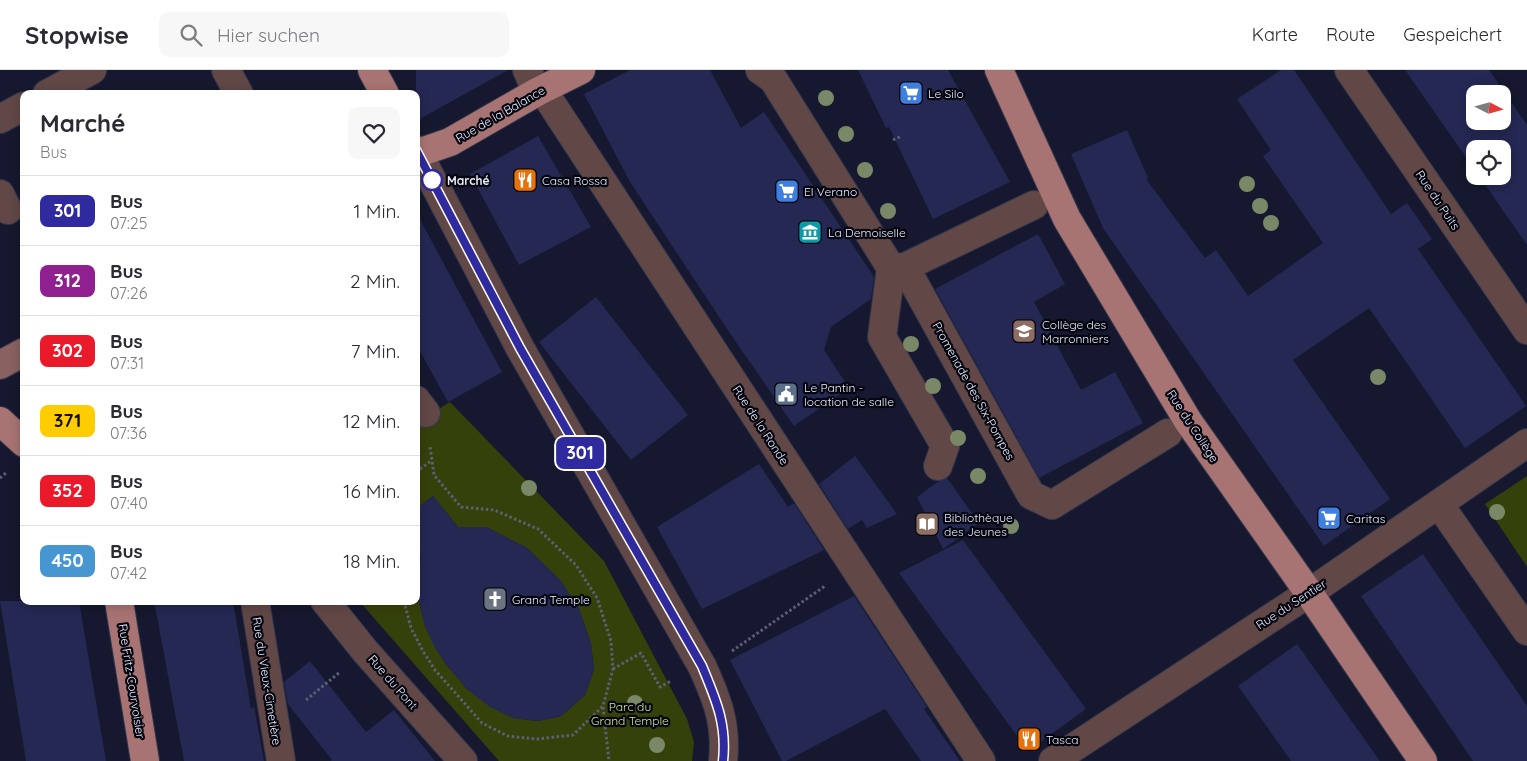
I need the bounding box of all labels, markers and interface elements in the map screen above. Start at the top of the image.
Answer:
search box [159,12,509,57]
text: Stopwise [25,20,129,50]
icon: search [177,21,205,49]
text: Hier suchen [217,23,320,47]
text: Karte [1252,23,1298,46]
text: Route [1326,23,1375,46]
text: Gespeichert [1403,23,1502,46]
supermarket icon: Le Silo [898,80,924,106]
street label: Rue de la Balance [453,82,547,146]
north arrow [1466,85,1511,130]
map controls [1466,85,1511,185]
place label: Le Silo [928,86,964,101]
button: heart [348,107,400,159]
text: Marché [40,108,125,138]
button: locate [1466,140,1511,185]
text: Bus [40,142,67,162]
restaurant icon: Casa Rossa [512,167,538,193]
street label: Rue du Puits [1413,167,1464,233]
marker: Marché [421,169,443,191]
place label: Marché [447,173,490,188]
place label: Casa Rossa [542,173,607,188]
supermarket icon: El Verano [774,178,800,204]
place label: El Verano [804,184,857,199]
text: Bus [110,189,143,213]
text: 301 [54,199,81,222]
text: 1 Min. [354,199,400,223]
text: 07:25 [110,213,147,233]
museum icon: La Demoiselle [797,219,823,245]
place label: La Demoiselle [828,225,906,240]
text: Bus [110,259,143,283]
text: 312 [54,269,81,292]
text: 2 Min. [350,269,400,293]
text: 07:26 [110,283,147,303]
place label: Collège des Marronniers [1042,317,1109,346]
school or university icon: Collège des Marronniers [1011,318,1037,344]
street label: Promenade des Six-Pompes [930,319,1018,463]
text: Bus [110,329,143,353]
text: 302 [52,339,83,362]
text: 7 Min. [351,339,400,363]
text: 07:31 [110,353,144,373]
place label: Le Pantin - location de salle [804,380,894,409]
public building icon: Le Pantin - location de salle [773,381,799,407]
street label: Rue de la Ronde [730,382,792,468]
street label: Rue du Collège [1164,387,1222,465]
text: Bus [110,399,143,423]
text: 371 [54,409,81,432]
text: 12 Min. [343,409,400,433]
text: 07:36 [110,423,147,443]
line badge: 301 [551,437,609,469]
text: 301 [566,441,594,464]
text: Bus [110,469,143,493]
text: 352 [52,479,83,502]
text: 16 Min. [343,479,400,503]
text: 07:40 [110,493,148,513]
supermarket icon: Caritas [1316,505,1342,531]
place label: Bibliothèque des Jeunes [944,510,1013,539]
library icon: Bibliothèque des Jeunes [914,511,940,537]
place label: Caritas [1346,511,1386,526]
text: Bus [110,539,143,563]
text: 450 [51,549,84,572]
text: 18 Min. [343,549,400,573]
text: 07:42 [110,563,147,583]
street label: Rue du Sentier [1253,575,1329,632]
church icon: Grand Temple [482,586,508,612]
place label: Grand Temple [512,592,590,607]
street label: Rue du Vieux-Cimetière [249,616,285,746]
street label: Rue Fritz-Courvoisier [116,623,149,740]
street label: Rue du Pont [365,652,421,712]
park label: Parc du Grand Temple [591,699,669,728]
restaurant icon: Tasca [1016,726,1042,752]
place label: Tasca [1046,732,1078,747]

